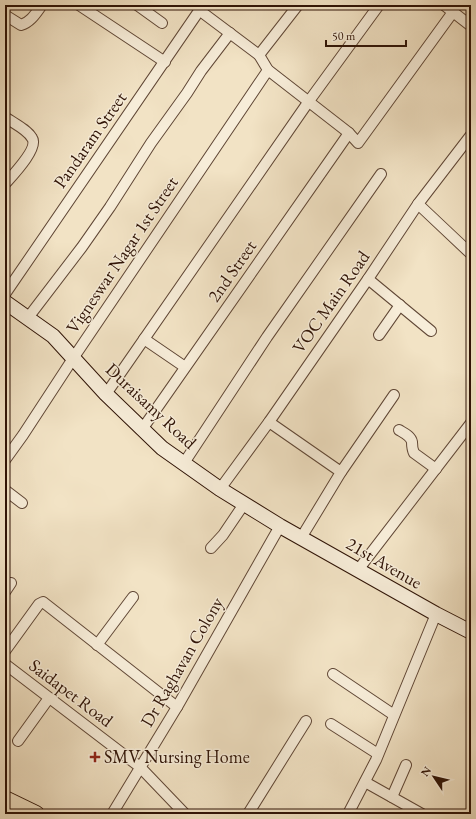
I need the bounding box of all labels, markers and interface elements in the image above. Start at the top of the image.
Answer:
scale bar [326,22,406,48]
text: 50 m [332,28,356,44]
street label: Pandaram Street [48,87,131,192]
street label: Vigneswar Nagar 1st Street [60,172,183,338]
street label: 2nd Street [202,235,261,306]
street label: VOC Main Road [287,245,375,357]
street label: Duraisamy Road [101,358,202,454]
street label: 21st Avenue [342,532,426,594]
street label: Dr Raghavan Colony [135,593,228,731]
street label: Saidapet Road [25,653,119,732]
place label: SMV Nursing Home [104,745,250,768]
marker: SMV Nursing Home [89,751,101,763]
north arrow [414,757,454,797]
text: N [418,764,434,779]

